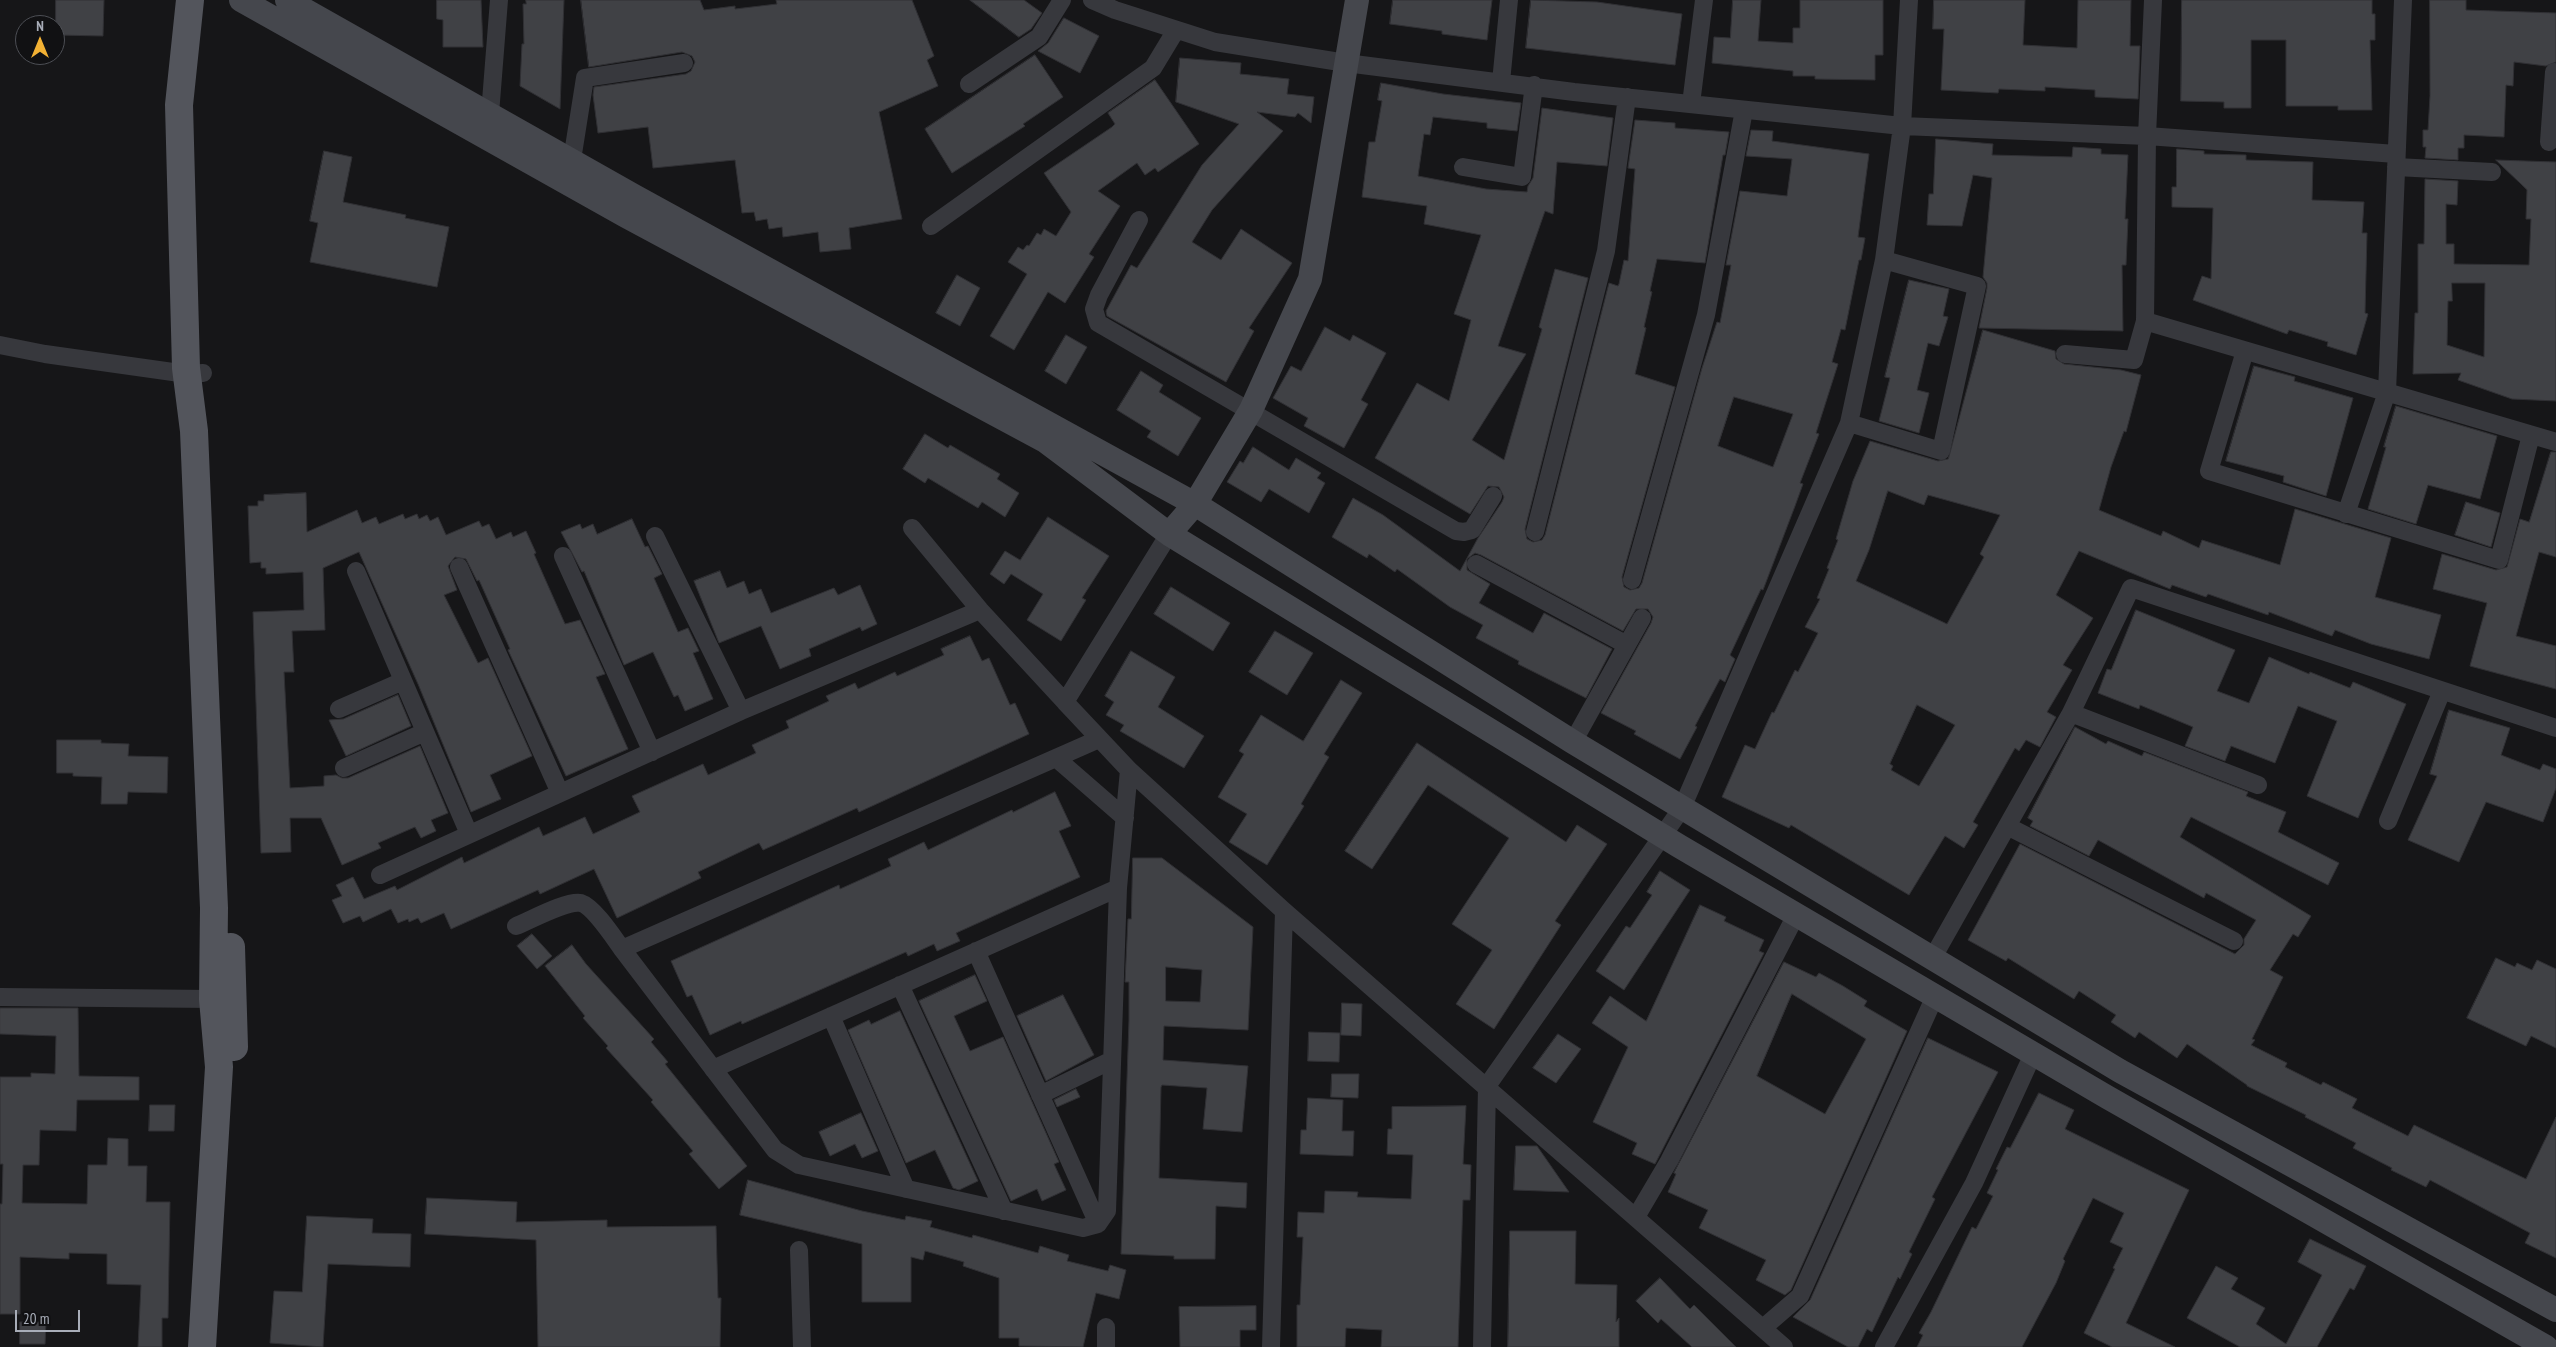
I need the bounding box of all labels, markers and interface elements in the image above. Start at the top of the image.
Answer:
north arrow [15,15,65,65]
text: N [36,17,44,35]
scale bar [18,1300,82,1332]
text: 20 m [23,1309,49,1328]

